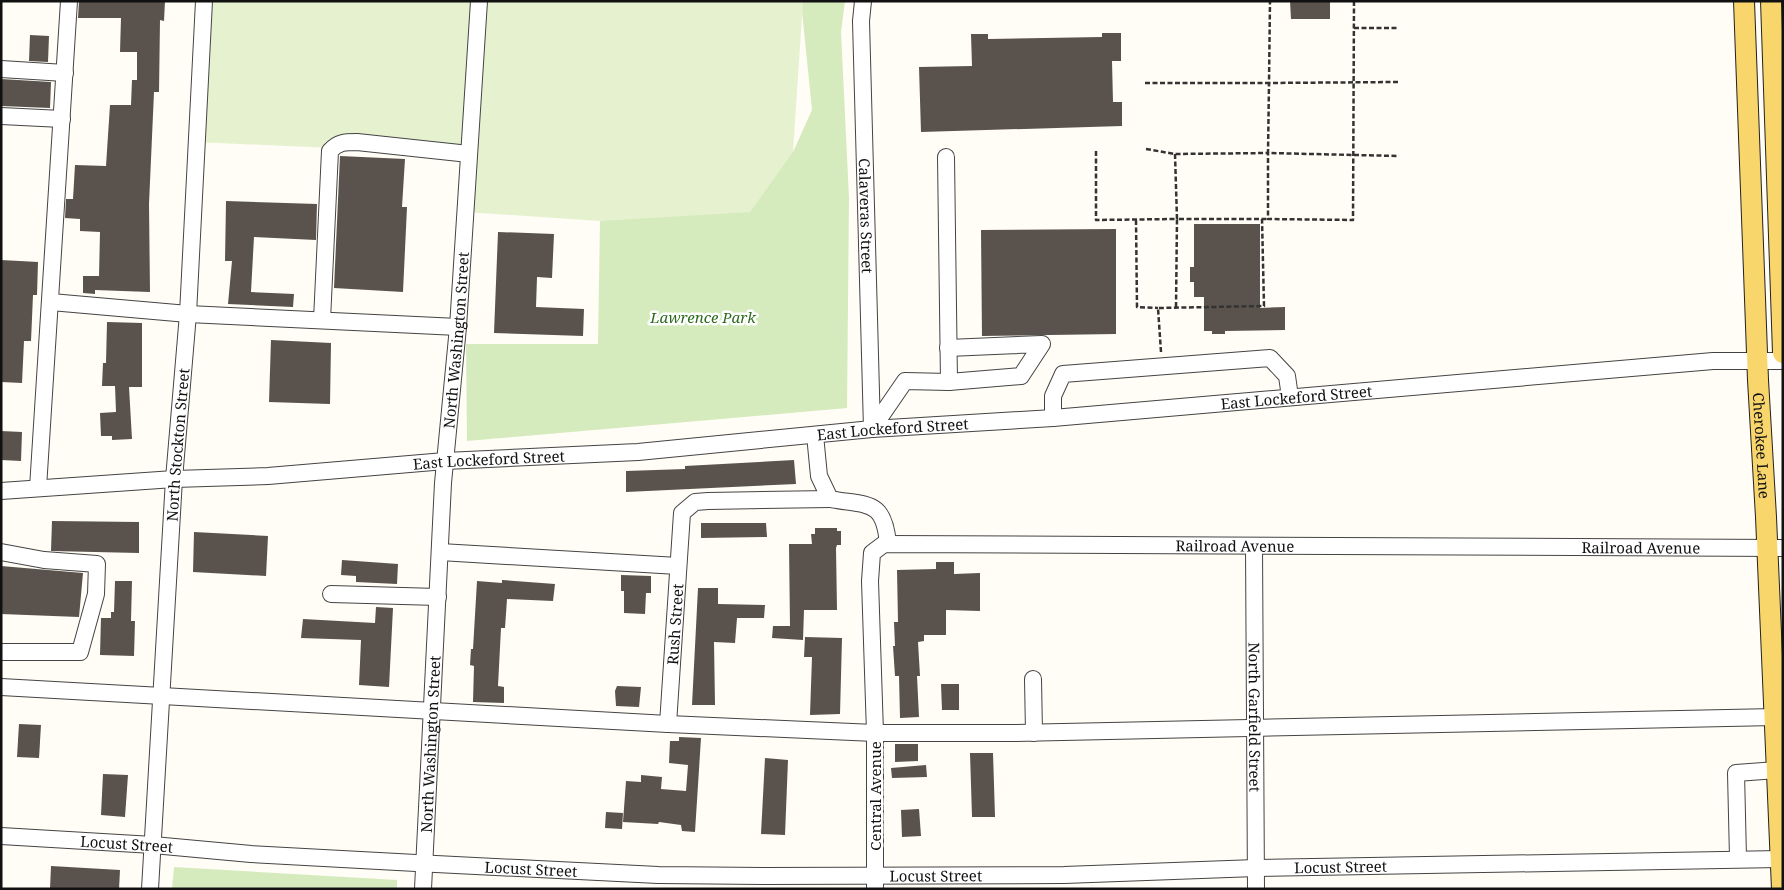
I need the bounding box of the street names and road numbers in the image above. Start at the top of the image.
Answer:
street label: Calaveras Street [855,158,878,274]
street label: North Washington Street [438,251,473,429]
street label: North Stockton Street [162,367,193,522]
street label: East Lockeford Street [1220,380,1373,413]
street label: Cherokee Lane [1749,392,1775,499]
street label: East Lockeford Street [816,413,969,444]
street label: East Lockeford Street [412,445,565,474]
street label: Railroad Avenue [1175,535,1294,556]
street label: Railroad Avenue [1581,537,1700,558]
street label: Rush Street [662,583,687,666]
street label: North Garfield Street [1245,642,1265,792]
street label: North Washington Street [416,655,444,833]
street label: Central Avenue [865,741,885,851]
street label: Locust Street [80,831,174,857]
street label: Locust Street [484,856,578,881]
street label: Locust Street [1294,856,1387,877]
street label: Locust Street [889,865,982,886]

